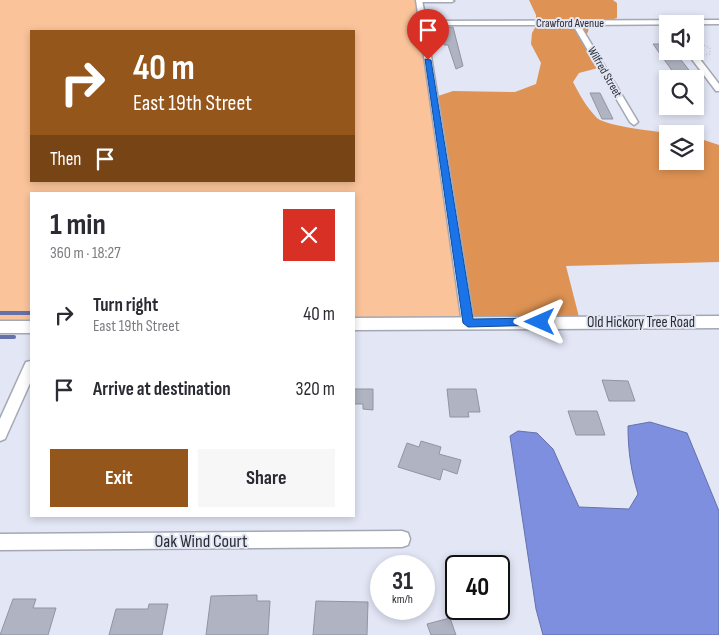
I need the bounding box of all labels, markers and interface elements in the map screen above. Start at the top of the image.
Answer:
pin [407,9,449,60]
map controls [659,15,704,170]
button: sound [659,15,704,60]
icon: arrive [414,16,442,44]
street label: Crawford Avenue [536,16,604,31]
street label: Wilfred Street [584,44,625,101]
text: 40 m [133,47,195,90]
icon: right [50,50,115,115]
button: search [659,70,704,115]
text: East 19th Street [133,90,252,117]
button: layers [659,125,704,170]
icon: arrive [91,145,119,173]
text: Then [50,148,81,171]
text: 1 min [50,207,106,243]
button: close [283,209,335,261]
text: 360 m · 18:27 [50,244,121,263]
text: Turn right [93,294,158,317]
position arrow [513,295,565,347]
icon: right [50,301,78,329]
text: 40 m [303,303,335,326]
street label: Old Hickory Tree Road [587,313,695,332]
text: East 19th Street [93,317,180,336]
icon: arrive [50,376,78,404]
text: Arrive at destination [93,378,231,401]
text: 320 m [295,378,335,401]
button: Exit [50,449,188,507]
button: Share [198,449,335,507]
street label: Oak Wind Court [155,531,248,552]
speed limit sign: 40 [445,555,510,620]
text: 31 [392,566,413,597]
text: km/h [392,592,413,607]

